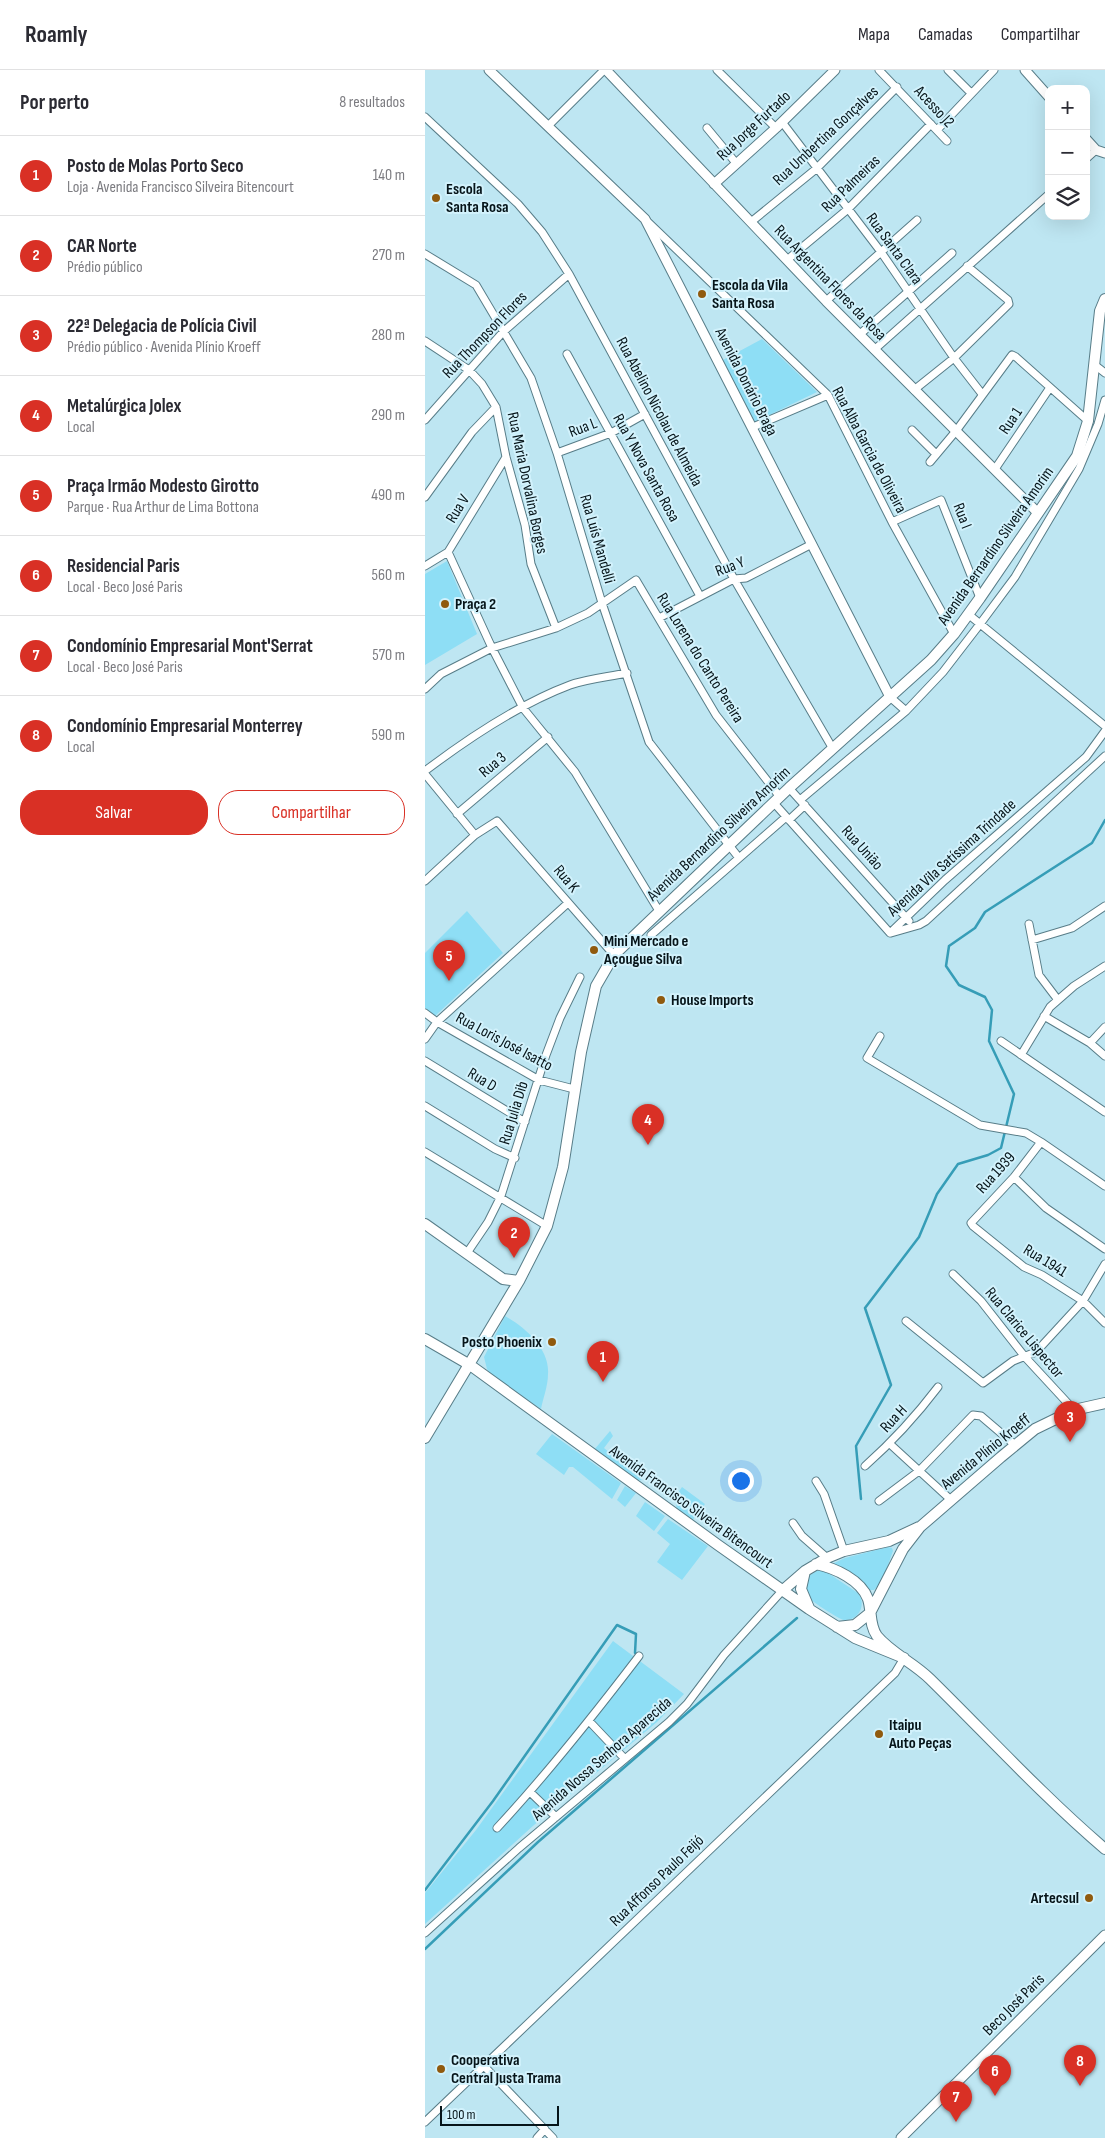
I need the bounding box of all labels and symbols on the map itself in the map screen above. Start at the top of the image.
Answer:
street label: Acesso J2 [909,81,958,132]
street label: Rua Umbertina Gonçalves [769,82,883,190]
street label: Rua Jorge Furtado [713,87,795,165]
street label: Rua Palmeiras [818,151,885,217]
place label: Escola Santa Rosa [446,180,509,217]
marker: Escola Santa Rosa [430,192,442,204]
street label: Rua Santa Clara [862,210,926,288]
street label: Rua Argentina Flores da Rosa [770,221,890,345]
place label: Escola da Vila Santa Rosa [712,276,788,313]
street label: Rua Thompson Flores [439,287,531,382]
marker: Escola da Vila Santa Rosa [696,288,708,300]
street label: Avenida Donário Braga [710,324,781,439]
street label: Rua Abelino Nicolau de Almeida [612,334,706,490]
street label: Rua Alba Garcia de Oliveira [828,384,910,516]
street label: Rua 1 [995,404,1027,438]
street label: Rua Maria Dorvalina Borges [503,410,551,556]
street label: Rua Y Nova Santa Rosa [608,411,684,525]
street label: Rua L [566,414,600,442]
street label: Avenida Bernardino Silveira Amorim [934,463,1058,630]
street label: Rua V [442,491,474,527]
street label: Rua Luís Mandelli [575,492,619,586]
street label: Rua I [948,500,976,532]
street label: Rua Y [713,553,747,581]
street label: Rua Lorena do Canto Pereira [652,590,748,726]
place label: Praça 2 [455,595,496,614]
marker: Praça 2 [439,598,451,610]
street label: Rua 3 [476,748,510,782]
street label: Avenida Bernardino Silveira Amorim [643,763,795,906]
street label: Avenida Vila Satíssima Trindade [883,795,1020,921]
street label: Rua União [837,822,887,874]
street label: Rua K [549,861,583,897]
place label: Mini Mercado e Açougue Silva [603,932,689,969]
pin: 5 [433,940,465,981]
marker: Mini Mercado e Açougue Silva [588,944,600,956]
place label: House Imports [671,991,754,1010]
marker: House Imports [655,994,667,1006]
street label: Rua Loris José Isatto [452,1008,556,1076]
street label: Rua D [464,1064,500,1096]
street label: Rua Julia Dib [495,1079,533,1147]
pin: 4 [632,1104,664,1145]
street label: Rua 1939 [972,1148,1020,1198]
pin: 2 [498,1217,530,1258]
street label: Rua 1941 [1020,1241,1071,1282]
street label: Rua Clarice Lispector [981,1284,1068,1383]
place label: Posto Phoenix [462,1333,542,1352]
marker: Posto Phoenix [546,1336,558,1348]
pin: 1 [587,1341,619,1382]
street label: Rua H [877,1401,911,1437]
pin: 3 [1054,1401,1086,1442]
street label: Avenida Plínio Kroeff [937,1410,1035,1495]
street label: Avenida Francisco Silveira Bitencourt [605,1441,776,1573]
your location [728,1468,754,1494]
street label: Avenida Nossa Senhora Aparecida [528,1693,676,1825]
place label: Itaipu Auto Peças [888,1716,952,1753]
marker: Itaipu Auto Peças [873,1728,885,1740]
street label: Rua Affonso Paulo Feijó [606,1831,708,1931]
place label: Artecsul [1030,1889,1079,1908]
marker: Artecsul [1083,1892,1095,1904]
street label: Beco José Paris [979,1970,1049,2040]
pin: 8 [1064,2045,1096,2086]
place label: Cooperativa Central Justa Trama [451,2051,561,2088]
pin: 6 [979,2055,1011,2096]
marker: Cooperativa Central Justa Trama [435,2063,447,2075]
pin: 7 [940,2081,972,2122]
scale bar [440,2103,559,2126]

